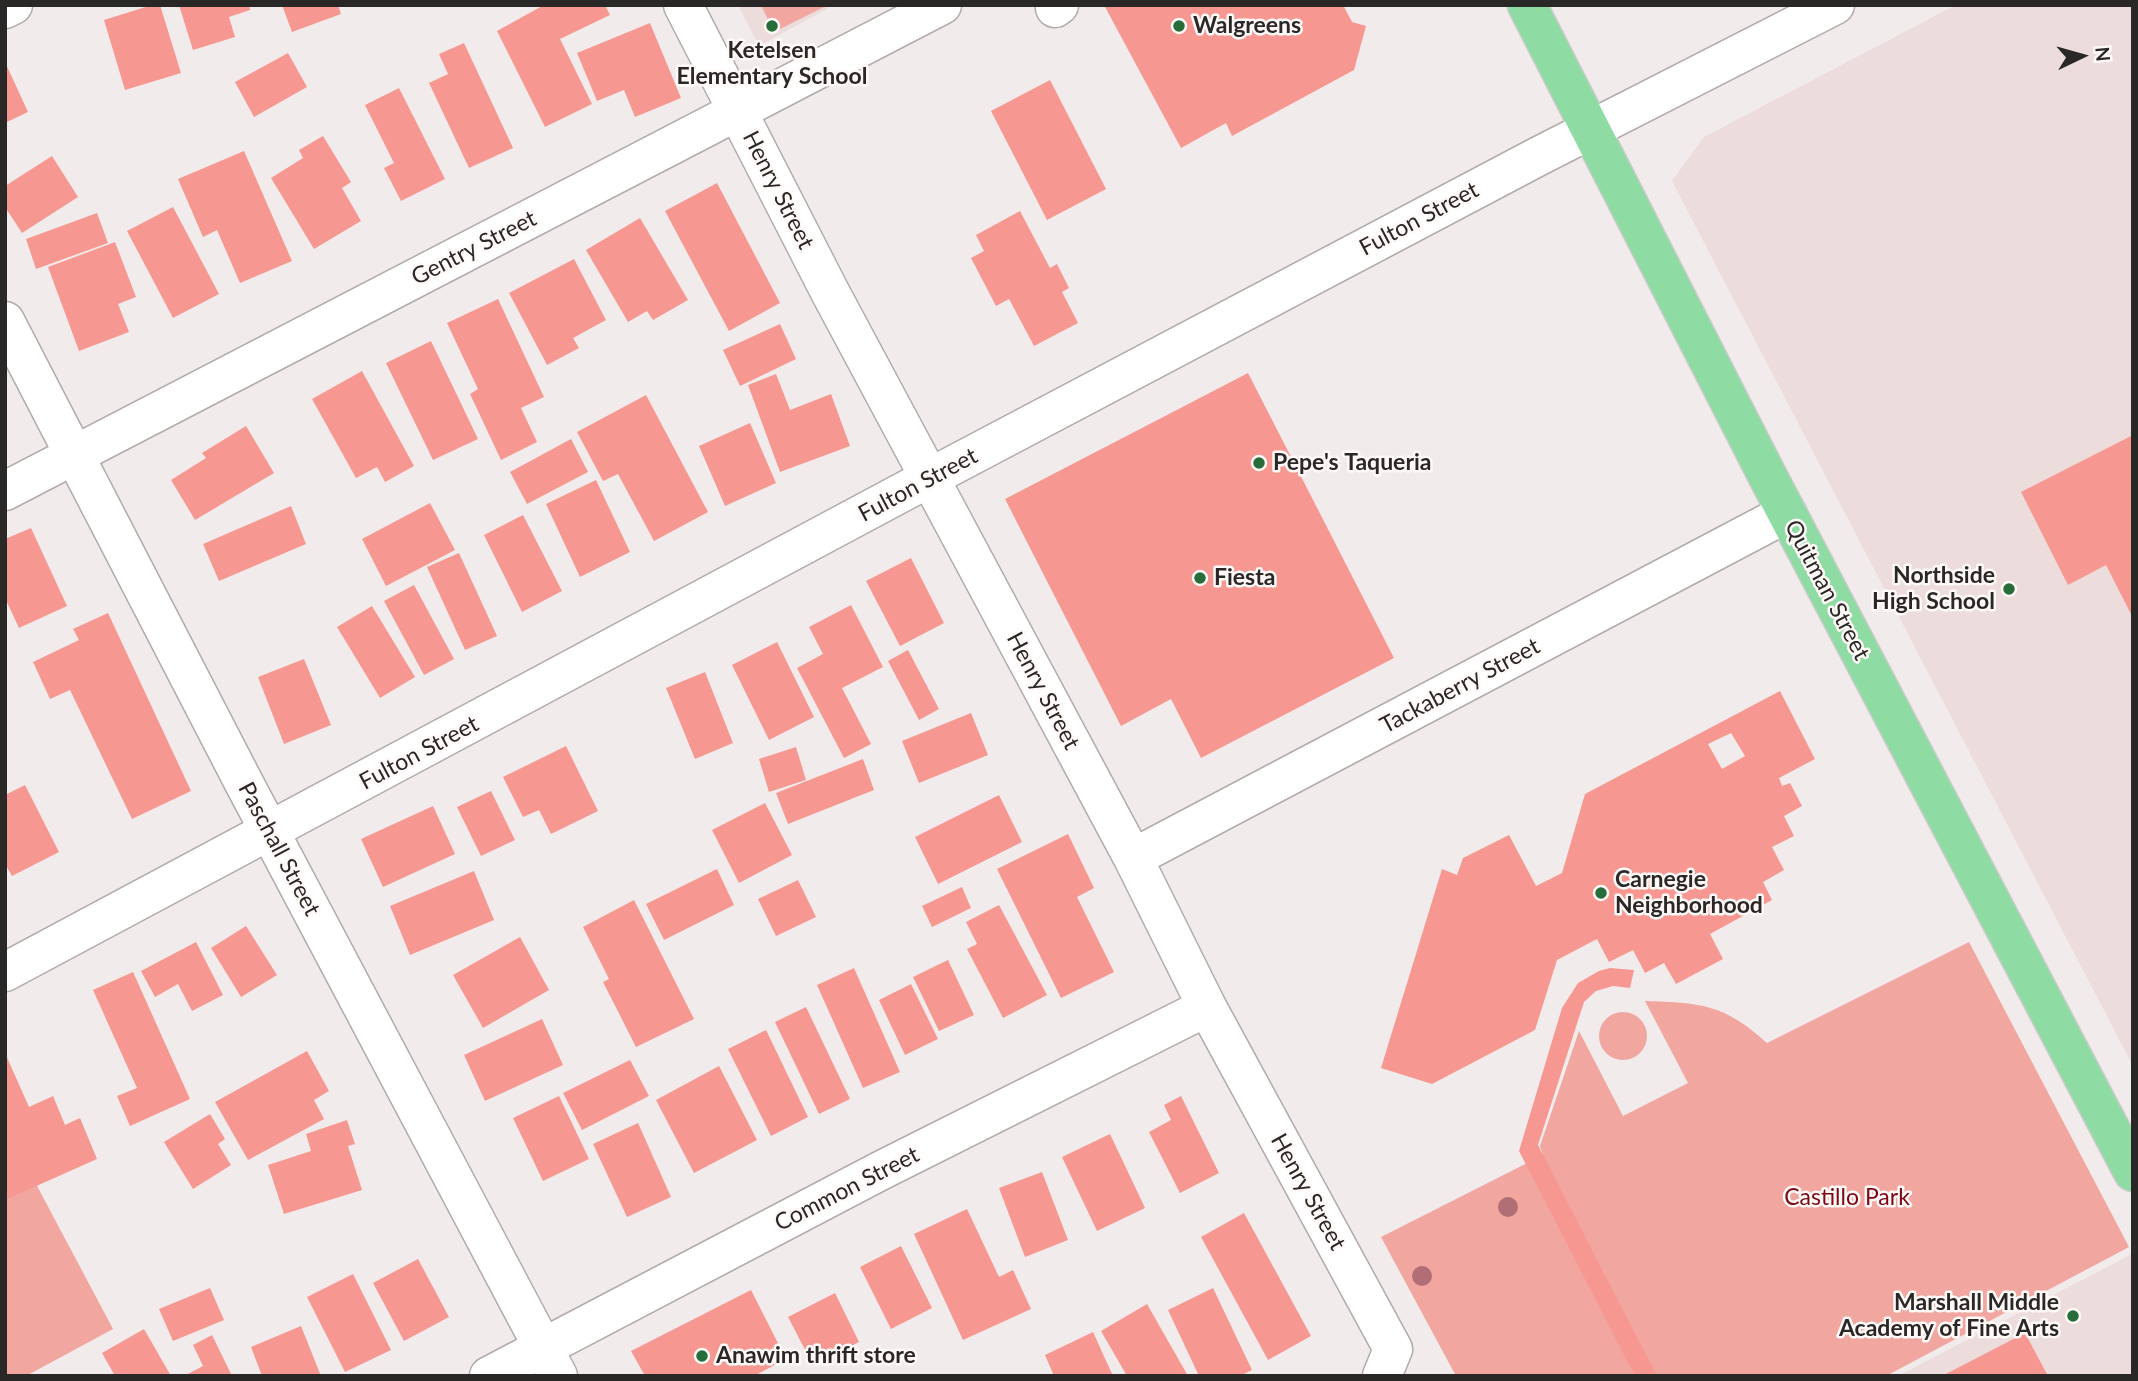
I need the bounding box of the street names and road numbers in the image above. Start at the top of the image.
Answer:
street label: Henry Street [736,126,820,254]
street label: Fulton Street [1355,176,1483,262]
street label: Gentry Street [407,205,541,291]
street label: Fulton Street [854,442,982,528]
street label: Quitman Street [1779,515,1875,665]
street label: Henry Street [1001,628,1085,754]
street label: Tackaberry Street [1376,632,1544,740]
street label: Fulton Street [355,710,483,796]
street label: Paschall Street [232,777,326,921]
street label: Henry Street [1265,1129,1351,1255]
street label: Common Street [770,1141,924,1237]

